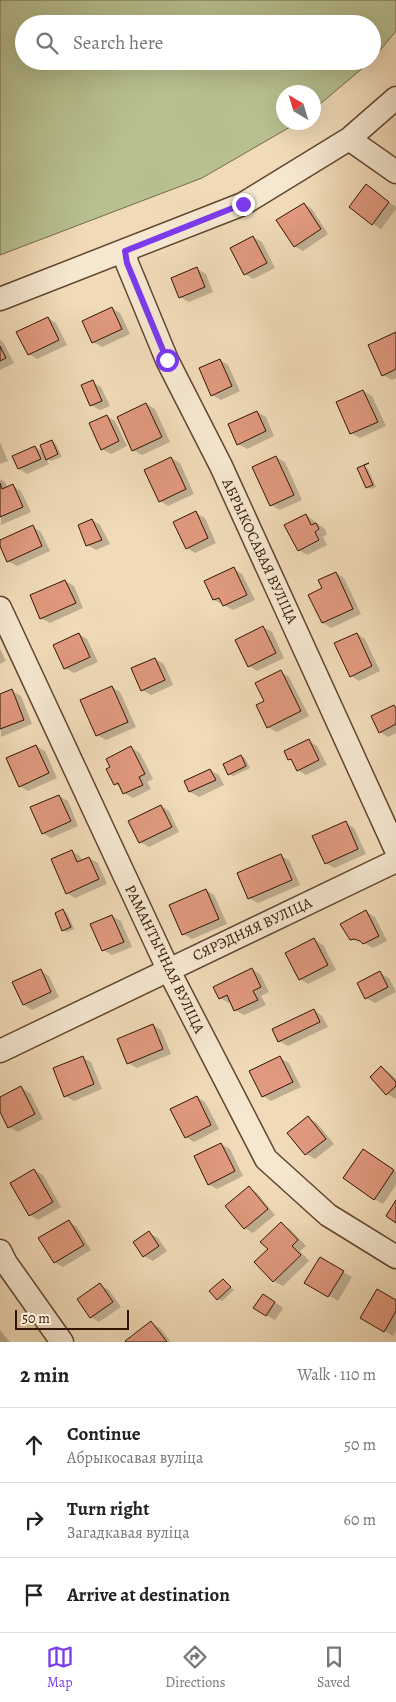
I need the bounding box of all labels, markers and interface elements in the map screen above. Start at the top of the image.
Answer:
search box [15,15,381,70]
icon: search [33,29,61,57]
text: Search here [73,30,163,56]
north arrow [276,85,321,130]
route end [232,193,255,216]
route start [156,349,179,372]
street label: АБРЫКОСАВАЯ ВУЛІЦА [217,474,303,627]
street label: РАМАНТЫЧНАЯ ВУЛІЦА [120,882,210,1037]
street label: СЯРЭДНЯЯ ВУЛІЦА [189,892,315,965]
scale bar [15,1307,129,1330]
text: 50 m [22,1309,50,1328]
text: 2 min [20,1361,69,1389]
text: Walk · 110 m [298,1364,376,1386]
text: Continue [67,1421,141,1447]
icon: ahead [20,1431,48,1459]
text: 50 m [344,1434,376,1456]
text: Абрыкосавая вуліца [67,1447,203,1469]
text: Turn right [67,1496,149,1522]
icon: right [20,1506,48,1534]
text: 60 m [344,1509,376,1531]
text: Загадкавая вуліца [67,1522,190,1544]
icon: arrive [20,1581,48,1609]
text: Arrive at destination [67,1582,230,1608]
tab: Map [46,1643,74,1692]
tab: Directions [165,1643,225,1692]
tab: Saved [317,1643,350,1692]

